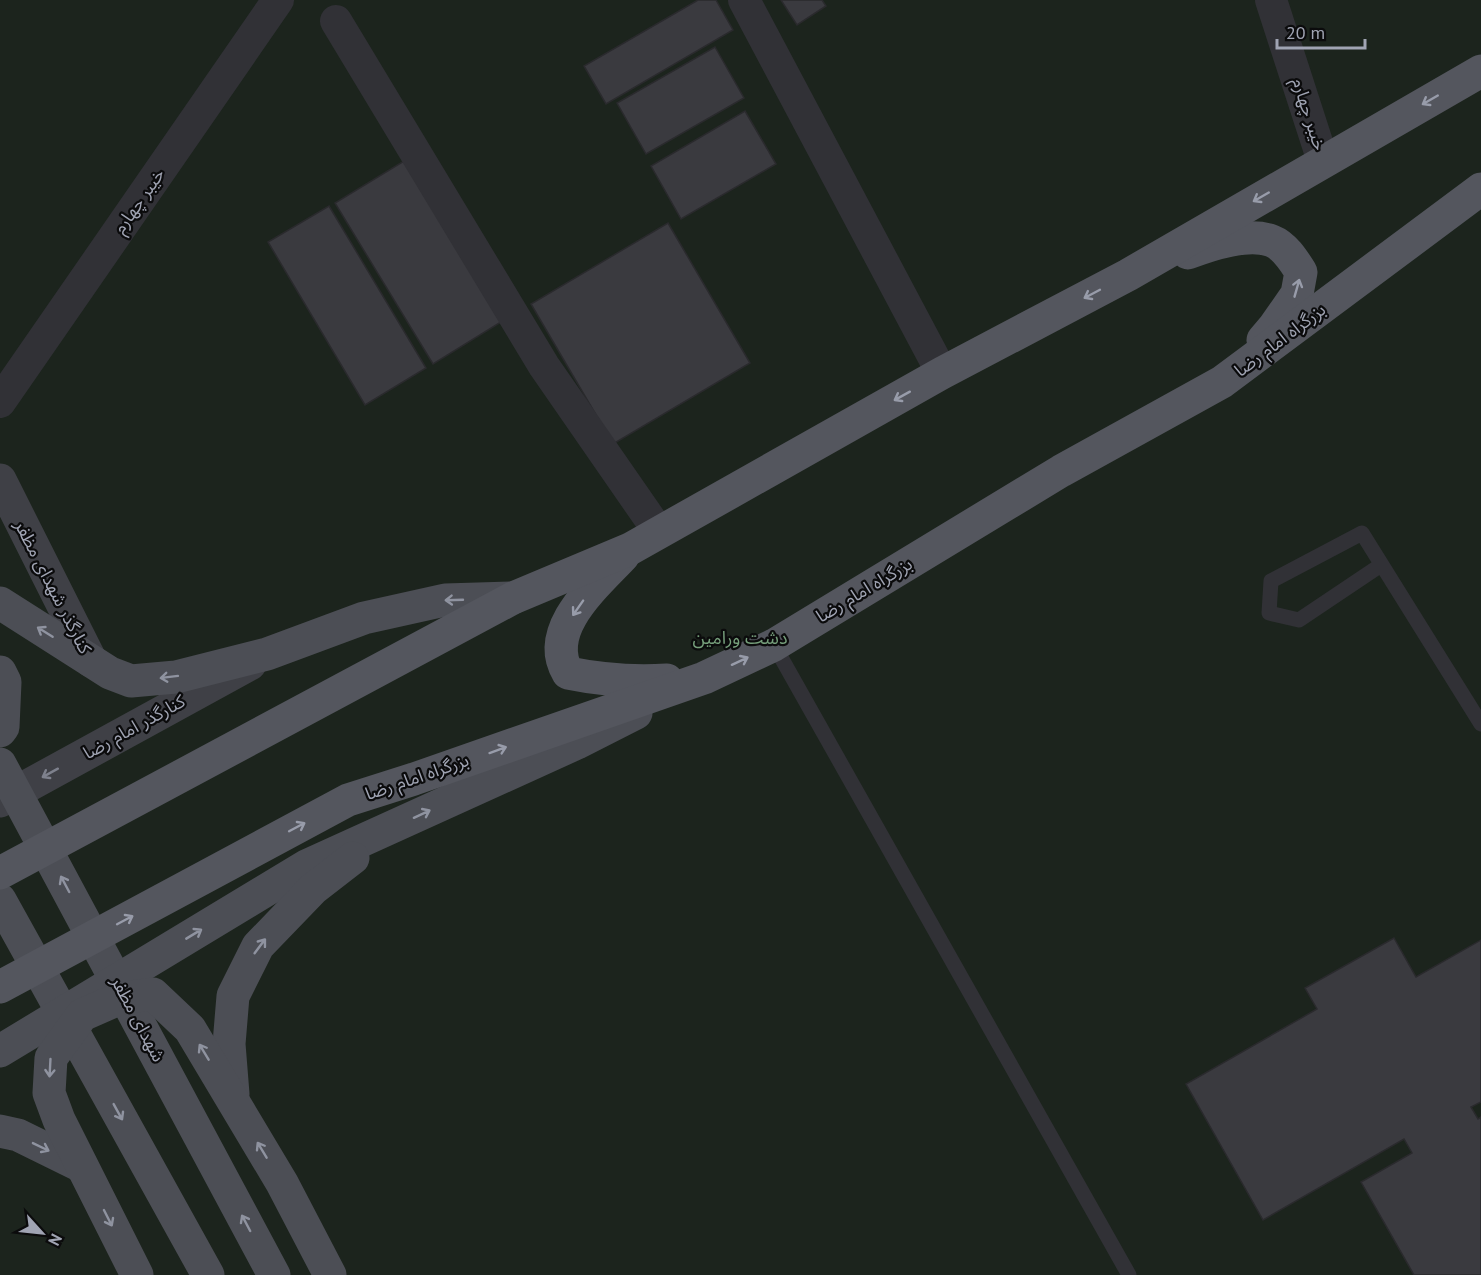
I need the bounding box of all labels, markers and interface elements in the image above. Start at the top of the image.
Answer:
scale bar [1277,12,1366,50]
text: 20 m [1286,21,1325,44]
street label: خیبر چهارم [1284,75,1332,154]
one-way arrow [1422,94,1439,106]
street label: خیبر چهارم [108,163,172,240]
one-way arrow [1253,191,1270,203]
one-way arrow [1292,279,1303,298]
one-way arrow [1084,288,1101,300]
street label: بزرگراه امام رضا [1229,298,1332,384]
one-way arrow [893,391,911,402]
street label: کنارگذر شهدای مظفر [9,515,97,658]
street label: بزرگراه امام رضا [811,552,918,630]
one-way arrow [445,595,465,606]
one-way arrow [572,599,584,616]
one-way arrow [38,626,54,638]
park label: دشت ورامین [693,626,787,649]
one-way arrow [730,654,748,666]
one-way arrow [160,672,180,683]
street label: کنارگذر امام رضا [79,689,191,767]
one-way arrow [488,743,507,754]
street label: بزرگراه امام رضا [362,748,473,808]
one-way arrow [42,767,59,779]
one-way arrow [412,807,430,819]
one-way arrow [288,821,305,833]
one-way arrow [59,875,70,893]
one-way arrow [116,914,134,925]
one-way arrow [185,927,202,939]
one-way arrow [254,938,267,954]
street label: شهدای مظفر [106,971,171,1066]
one-way arrow [197,1044,209,1061]
one-way arrow [45,1058,56,1078]
one-way arrow [113,1103,124,1121]
one-way arrow [32,1141,50,1153]
one-way arrow [256,1142,268,1159]
north arrow [12,1203,72,1263]
one-way arrow [102,1209,114,1227]
one-way arrow [240,1215,251,1233]
text: N [44,1231,67,1249]

